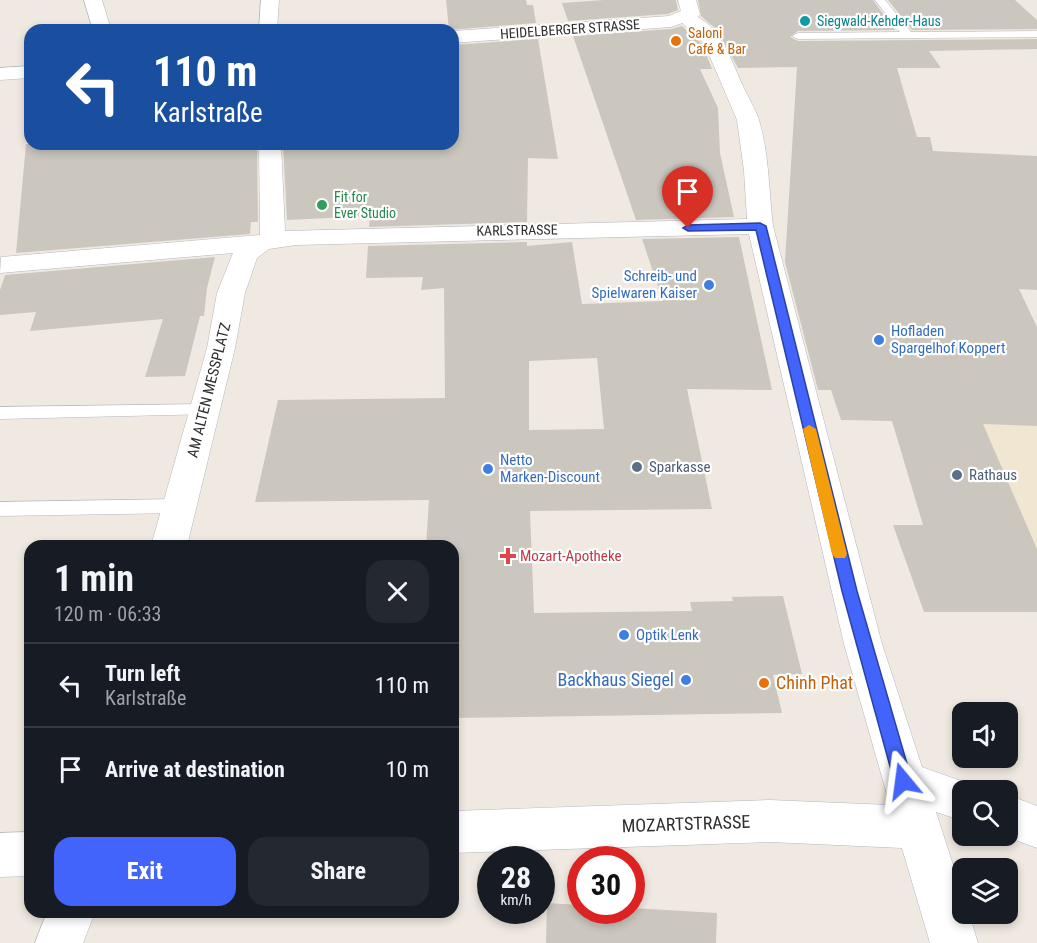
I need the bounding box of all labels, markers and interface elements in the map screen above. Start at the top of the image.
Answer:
place label: Siegwald-Kehder-Haus [817,13,941,29]
marker: Siegwald-Kehder-Haus [798,14,812,28]
street label: HEIDELBERGER STRASSE [500,16,641,42]
place label: Saloni Café & Bar [688,25,746,57]
marker: Saloni Café & Bar [669,34,683,48]
text: 110 m [153,47,258,96]
icon: left [54,48,132,126]
text: Karlstraße [153,97,263,129]
pin [662,166,713,228]
icon: arrive [671,175,704,208]
place label: Fit for Ever Studio [334,189,396,221]
marker: Fit for Ever Studio [315,198,329,212]
street label: KARLSTRASSE [476,221,558,239]
place label: Schreib- und Spielwaren Kaiser [592,267,697,302]
marker: Schreib- und Spielwaren Kaiser [702,278,716,292]
street label: AM ALTEN MESSPLATZ [184,320,235,459]
place label: Hofladen Spargelhof Koppert [891,322,1005,357]
marker: Hofladen Spargelhof Koppert [872,333,886,347]
place label: Netto Marken-Discount [500,451,600,486]
place label: Sparkasse [649,458,711,476]
marker: Sparkasse [630,460,644,474]
marker: Netto Marken-Discount [481,462,495,476]
place label: Rathaus [969,466,1017,484]
marker: Rathaus [950,468,964,482]
place label: Mozart-Apotheke [520,547,622,565]
marker: Mozart-Apotheke [501,549,515,563]
text: 1 min [54,558,134,600]
button: close [366,560,429,623]
text: 120 m · 06:33 [54,602,161,626]
place label: Optik Lenk [636,626,699,644]
marker: Optik Lenk [617,628,631,642]
text: Turn left [105,661,180,686]
icon: left [54,669,87,702]
place label: Backhaus Siegel [557,669,674,690]
place label: Chinh Phat [776,672,853,693]
text: 110 m [375,673,429,698]
marker: Backhaus Siegel [679,673,693,687]
marker: Chinh Phat [757,676,771,690]
text: Karlstraße [105,686,186,710]
map controls [952,702,1018,924]
button: sound [952,702,1018,768]
position arrow [871,749,935,813]
icon: arrive [54,753,87,786]
text: Arrive at destination [105,757,285,782]
text: 10 m [386,757,429,782]
button: search [952,780,1018,846]
street label: MOZARTSTRASSE [621,811,751,836]
button: Exit [54,837,236,906]
button: Share [248,837,429,906]
speed limit sign: 30 [567,846,645,924]
button: layers [952,858,1018,924]
text: 28 [501,860,531,895]
text: km/h [501,891,531,909]

